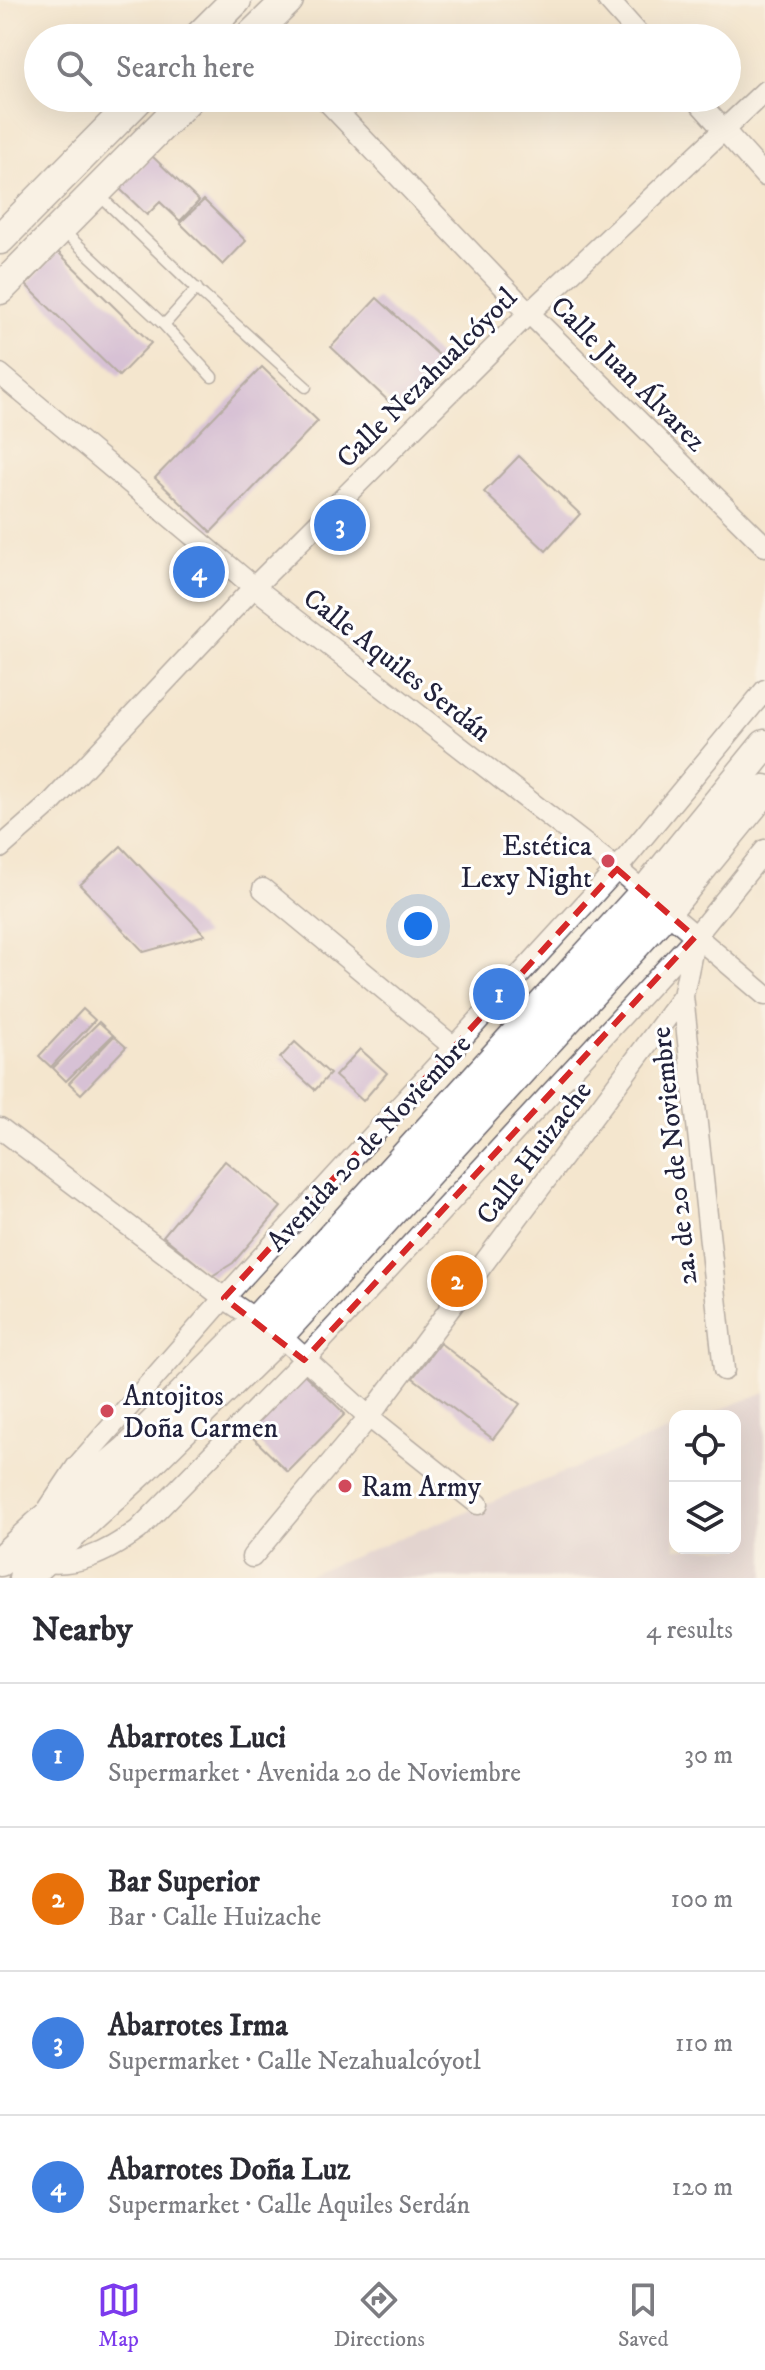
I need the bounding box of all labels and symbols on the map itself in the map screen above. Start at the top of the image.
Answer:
street label: Calle Nezahualcóyotl [329,280,525,476]
street label: Calle Juan Álvarez [543,288,714,459]
pin: 3 [314,495,366,555]
pin: 4 [173,542,225,602]
street label: Calle Aquiles Serdán [296,581,499,750]
place label: Estética Lexy Night [461,829,592,896]
marker: Estética Lexy Night [599,852,617,870]
your location [398,906,438,946]
pin: 1 [473,964,525,1024]
street label: 2a. de 20 de Noviembre [644,1025,705,1287]
street label: Avenida 20 de Noviembre [259,1027,479,1259]
street label: Calle Huizache [469,1074,600,1232]
pin: 2 [431,1251,483,1311]
place label: Antojitos Doña Carmen [123,1379,278,1446]
marker: Antojitos Doña Carmen [98,1402,116,1420]
place label: Ram Army [361,1470,482,1505]
marker: Ram Army [336,1477,354,1495]

